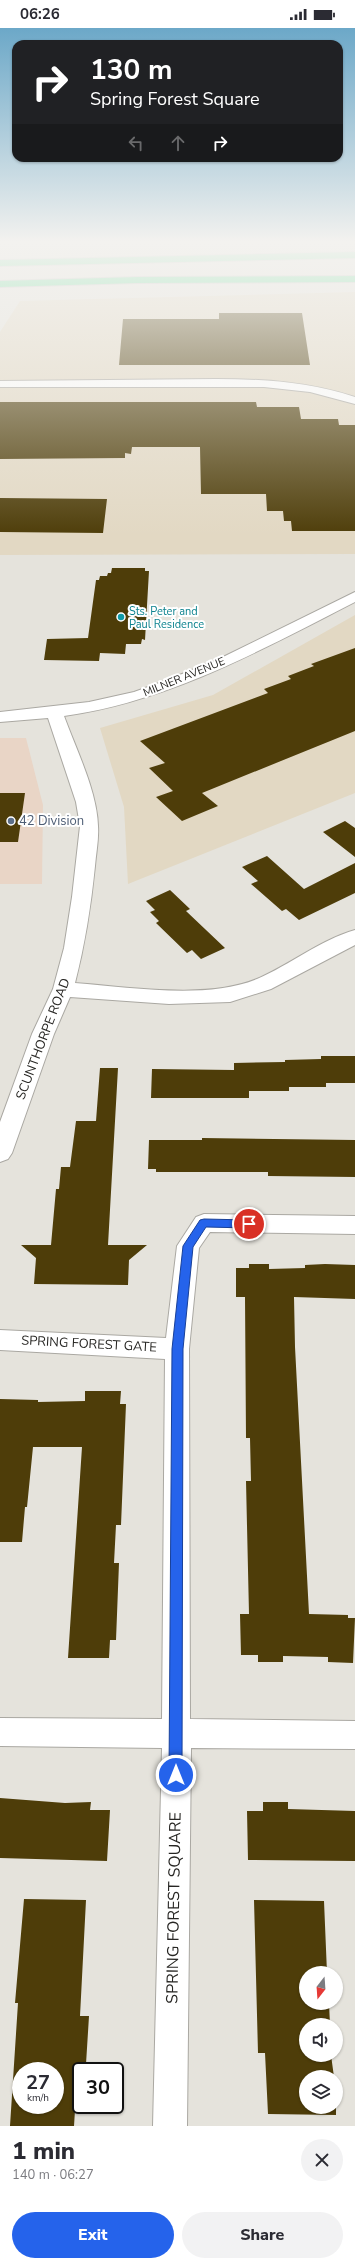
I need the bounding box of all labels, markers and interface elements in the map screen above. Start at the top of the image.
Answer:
text: 06:26 [20,4,60,24]
text: 130 m [90,51,173,89]
icon: right [24,56,76,108]
text: Spring Forest Square [90,87,260,111]
icon: left [125,132,147,154]
icon: ahead [167,132,189,154]
icon: right [209,132,231,154]
place label: Sts. Peter and Paul Residence [129,604,204,632]
marker: Sts. Peter and Paul Residence [116,612,126,622]
street label: MILNER AVENUE [141,654,227,700]
place label: 42 Division [19,812,84,830]
marker: 42 Division [6,816,16,826]
street label: SCUNTHORPE ROAD [11,976,75,1102]
pin [232,1207,266,1241]
icon: arrive [238,1213,260,1235]
street label: SPRING FOREST GATE [21,1331,157,1357]
position arrow [155,1754,197,1796]
street label: SPRING FOREST SQUARE [161,1812,187,2004]
north arrow [299,1966,343,2010]
map controls [299,1966,343,2114]
button: sound [299,2018,343,2062]
speed limit sign: 30 [72,2062,124,2114]
text: 27 [26,2069,50,2096]
button: layers [299,2070,343,2114]
text: km/h [27,2091,49,2105]
text: 1 min [12,2135,75,2167]
button: close [301,2139,343,2181]
text: 140 m · 06:27 [12,2166,94,2184]
button: Exit [12,2212,174,2258]
button: Share [182,2212,343,2258]

